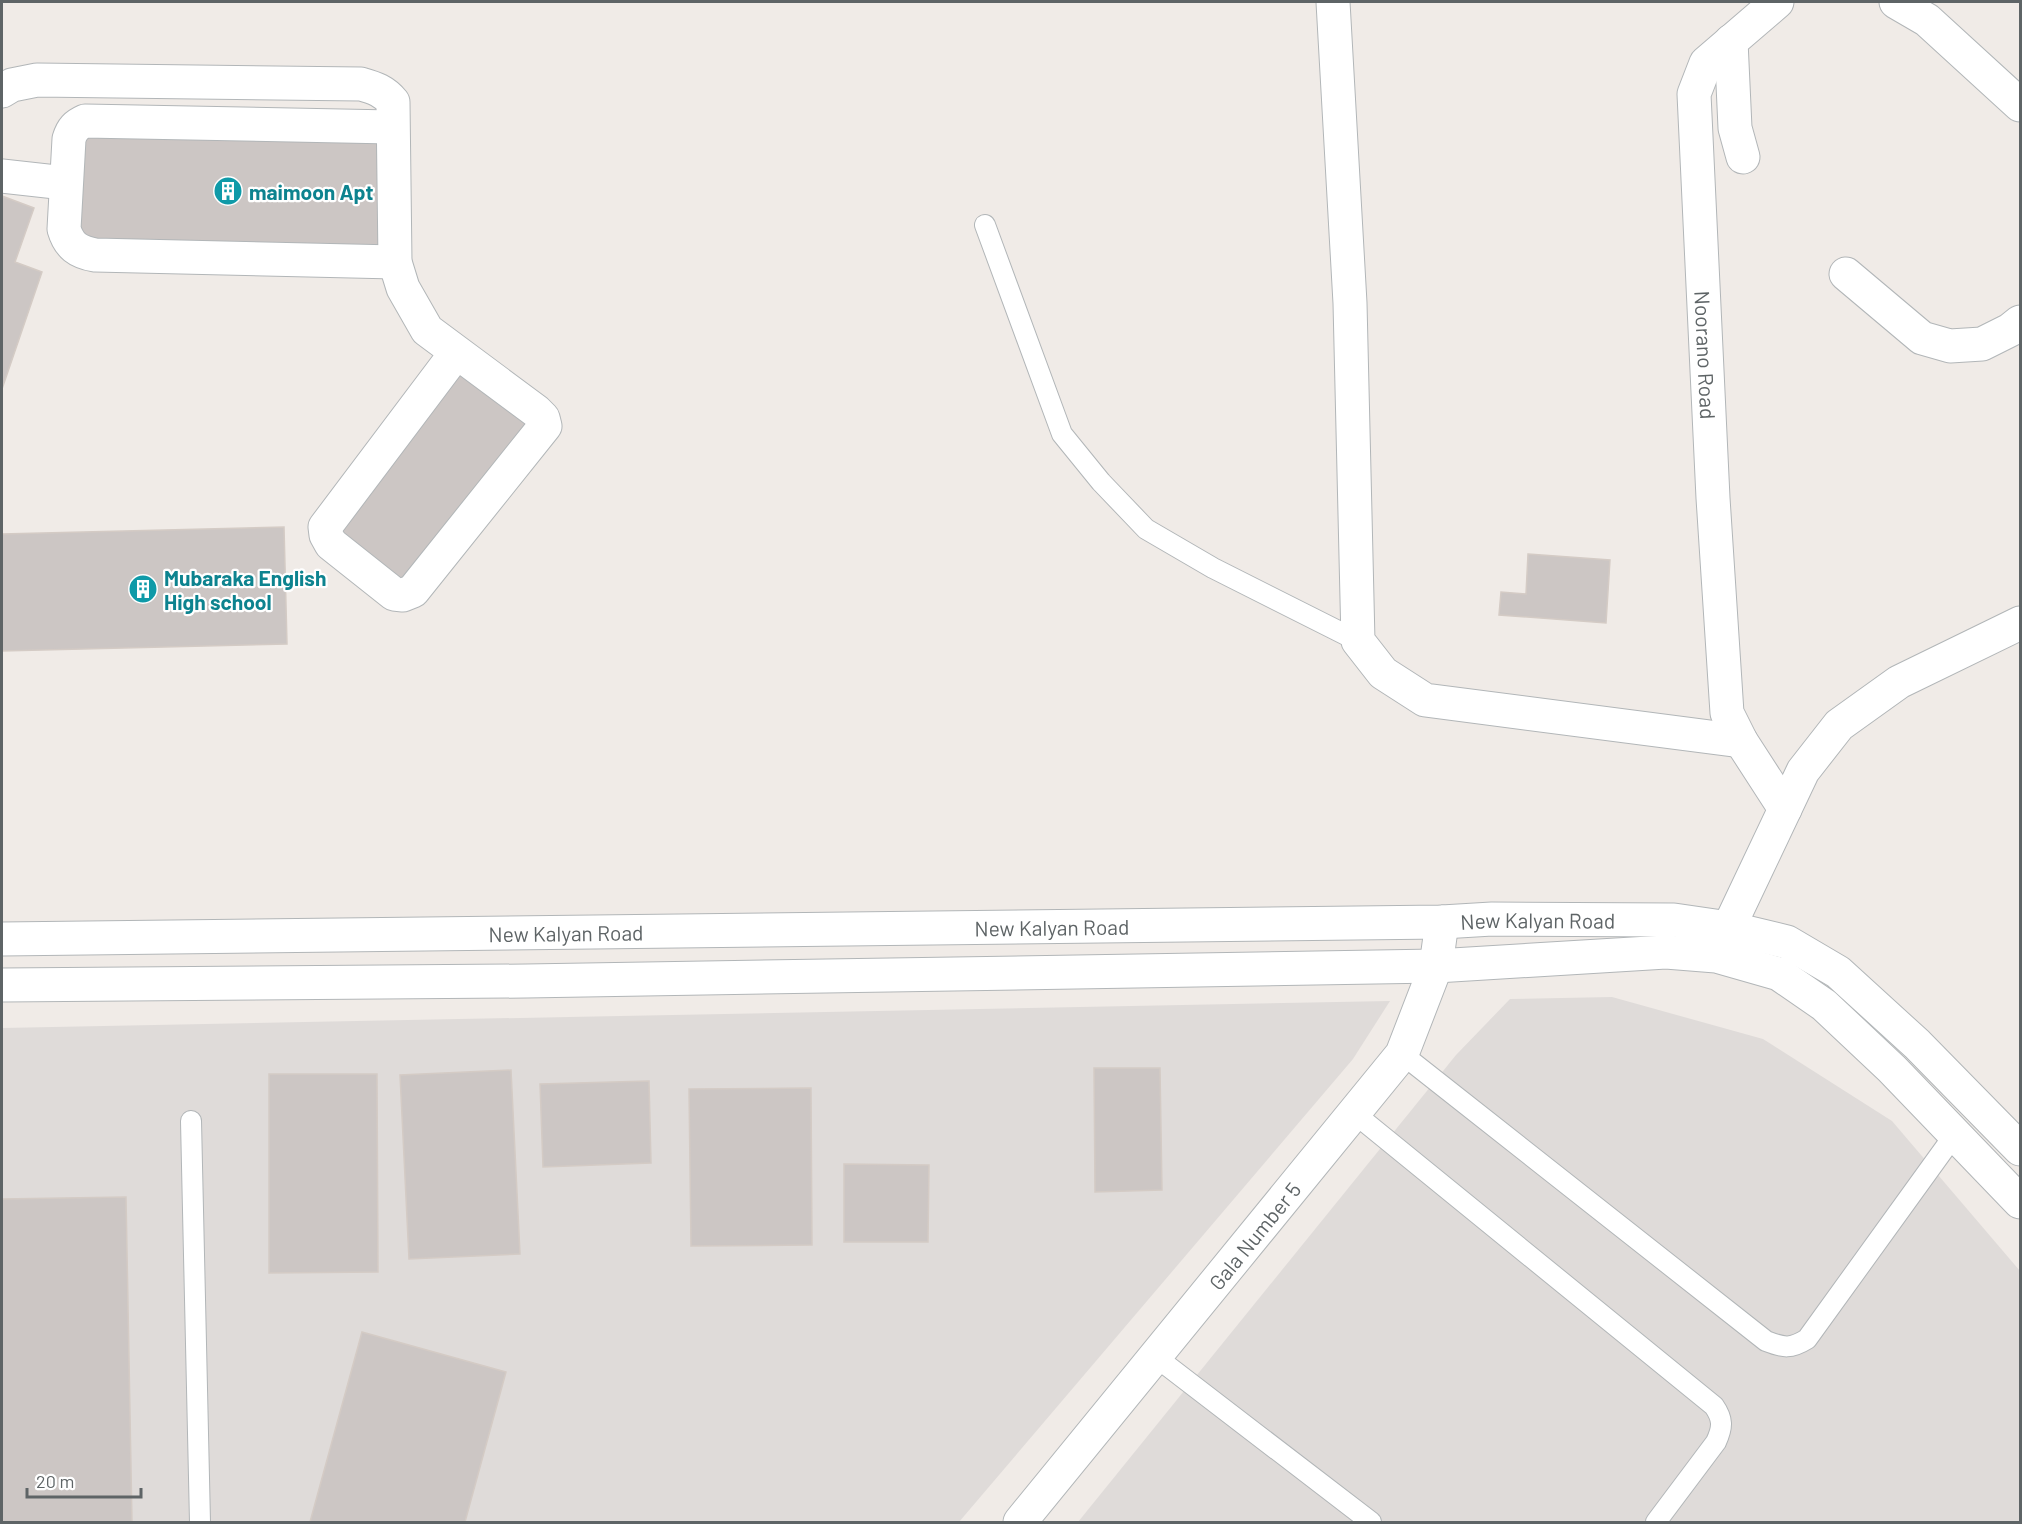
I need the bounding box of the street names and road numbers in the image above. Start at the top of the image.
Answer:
street label: Noorano Road [1691,290,1722,420]
street label: New Kalyan Road [1460,906,1615,933]
street label: New Kalyan Road [974,913,1130,940]
street label: New Kalyan Road [488,919,644,946]
street label: Gala Number 5 [1203,1177,1305,1294]

